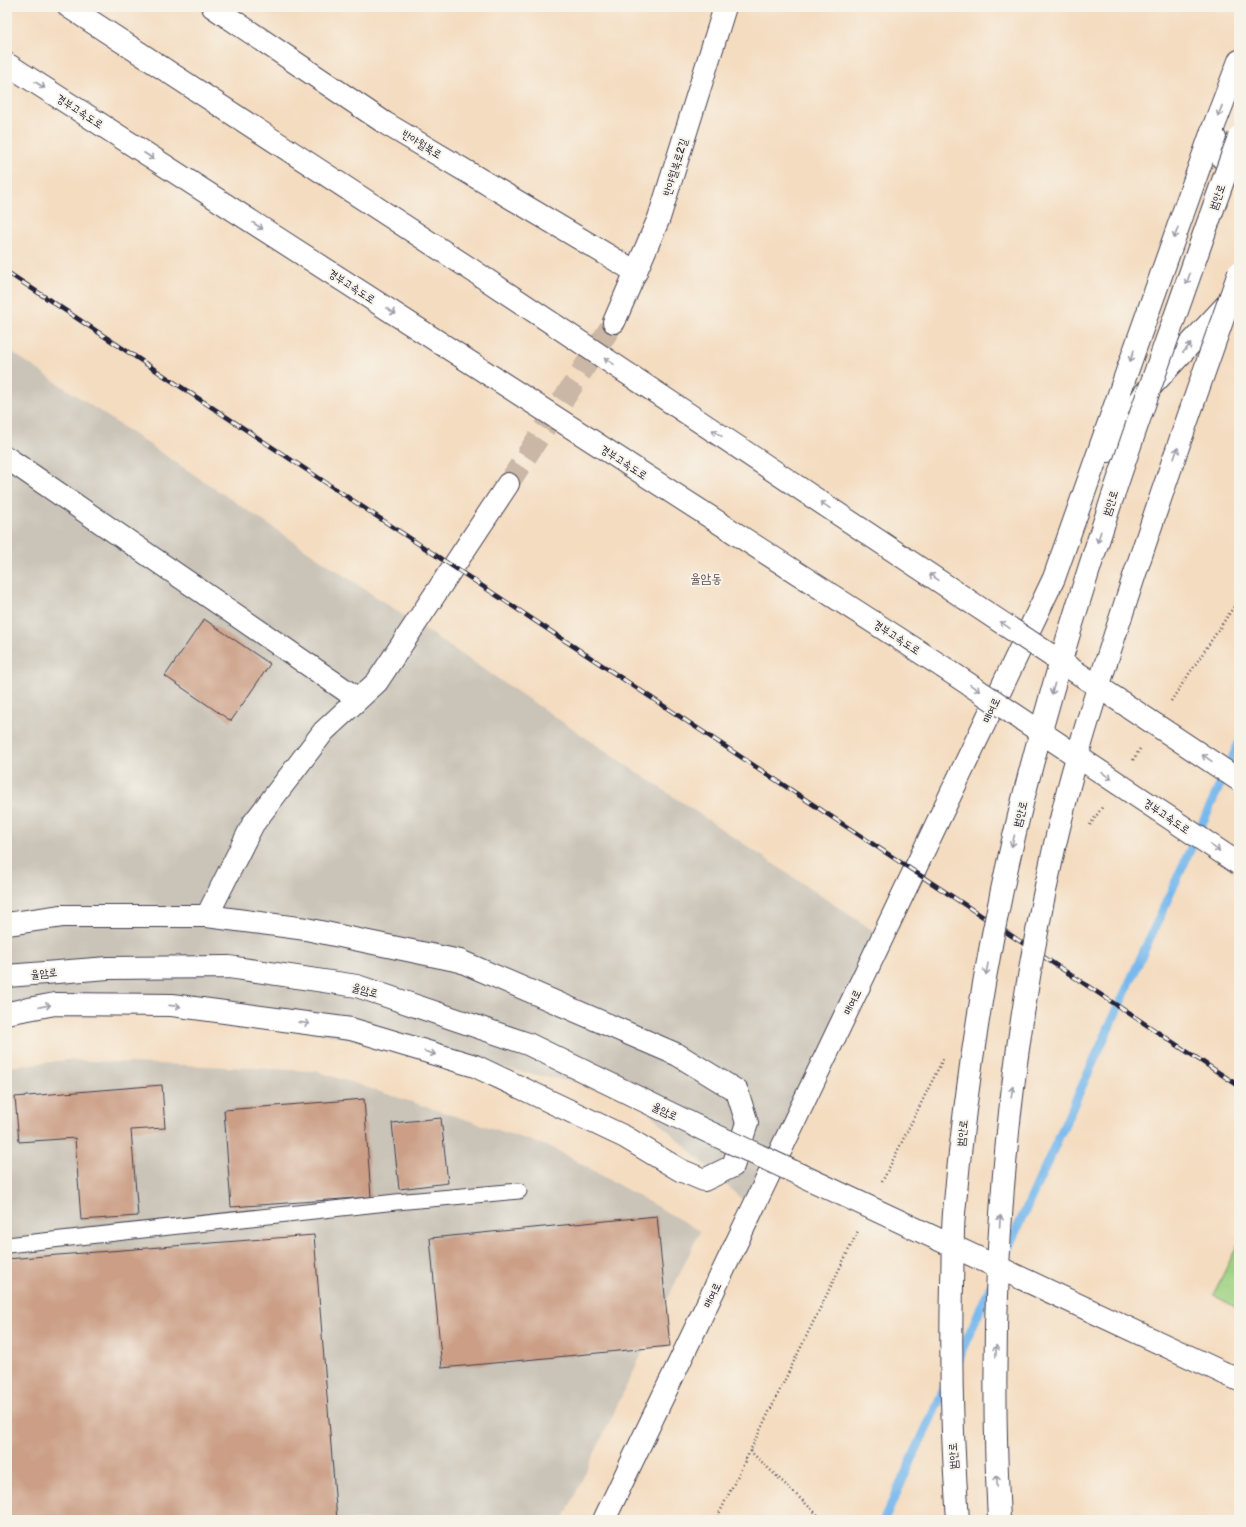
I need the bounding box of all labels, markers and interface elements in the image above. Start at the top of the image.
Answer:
one-way arrow [34,81,45,89]
street label: 경부고속도로 [54,92,106,131]
one-way arrow [1215,104,1223,116]
street label: 반야월북로 [399,127,444,161]
street label: 반야월북로2길 [661,137,690,198]
one-way arrow [143,152,155,160]
street label: 범안로 [1207,182,1228,212]
one-way arrow [252,222,263,230]
one-way arrow [1171,227,1179,239]
street label: 경부고속도로 [326,267,378,306]
one-way arrow [1184,273,1192,285]
one-way arrow [385,308,397,316]
one-way arrow [1182,343,1191,353]
one-way arrow [1128,349,1136,361]
one-way arrow [604,357,615,365]
one-way arrow [712,429,723,437]
street label: 경부고속도로 [598,443,650,482]
one-way arrow [1172,447,1180,459]
street label: 범안로 [1100,488,1121,518]
one-way arrow [820,501,831,509]
one-way arrow [1095,531,1102,544]
district label: 율암동 [690,571,722,587]
one-way arrow [928,573,939,581]
street label: 경부고속도로 [871,618,923,657]
one-way arrow [999,620,1011,628]
one-way arrow [1049,682,1056,695]
one-way arrow [969,684,980,692]
street label: 매여로 [980,695,1003,725]
one-way arrow [1201,754,1212,763]
one-way arrow [1101,772,1112,780]
street label: 경부고속도로 [1141,796,1192,837]
street label: 범안로 [1011,799,1030,829]
one-way arrow [1009,835,1016,848]
one-way arrow [1209,844,1220,852]
one-way arrow [983,962,991,975]
street label: 율암로 [30,966,58,981]
street label: 율암로 [350,981,380,1000]
street label: 매여로 [841,987,864,1017]
one-way arrow [38,1001,51,1009]
one-way arrow [168,1002,181,1010]
one-way arrow [297,1019,310,1027]
one-way arrow [423,1050,436,1057]
one-way arrow [1008,1086,1016,1099]
street label: 율암로 [650,1100,680,1123]
street label: 범안로 [955,1119,970,1147]
one-way arrow [996,1215,1003,1228]
street label: 매여로 [701,1280,724,1310]
one-way arrow [992,1345,999,1358]
street label: 범안로 [946,1442,961,1470]
one-way arrow [993,1475,1001,1488]

